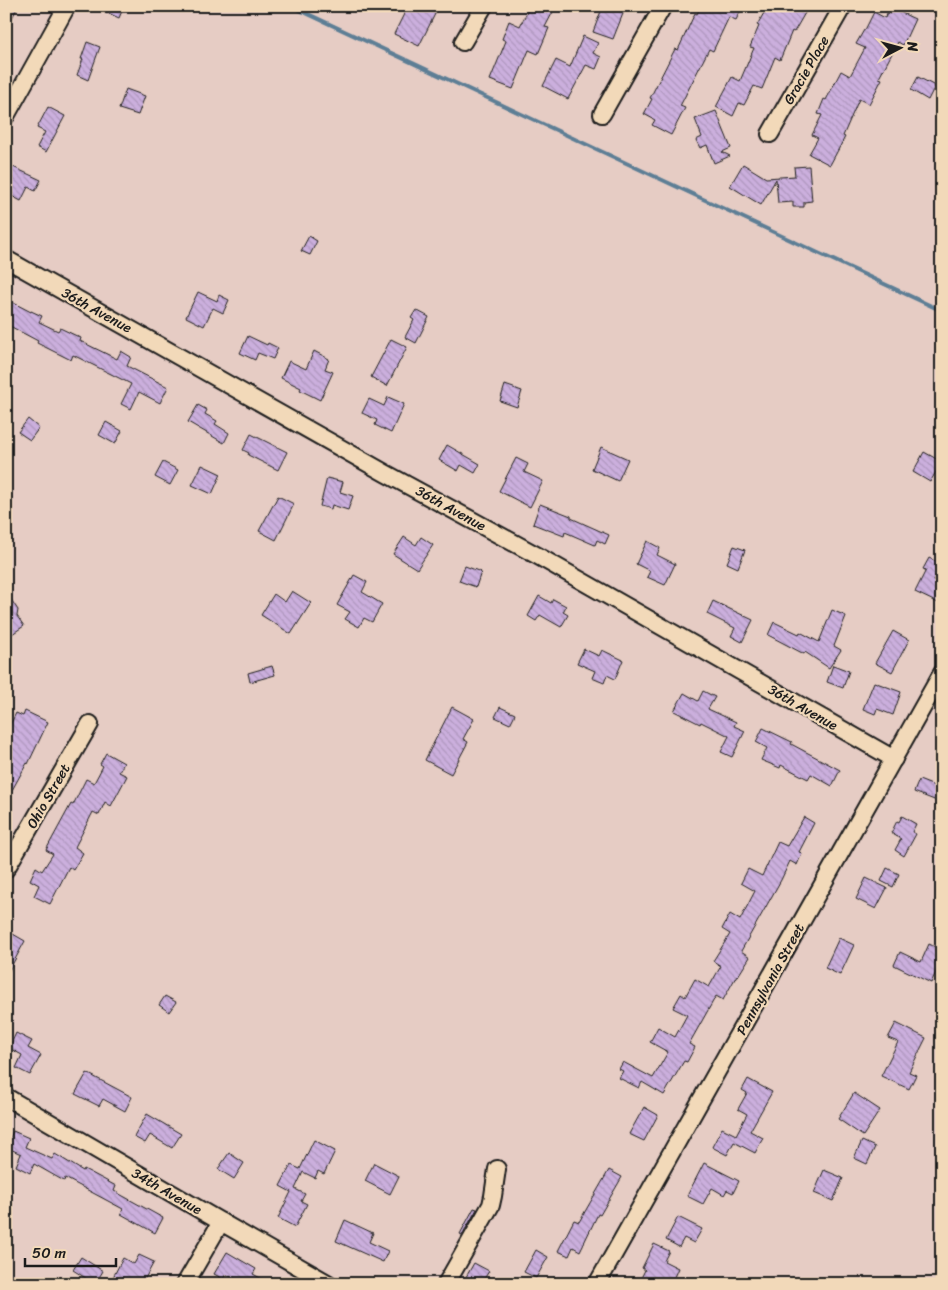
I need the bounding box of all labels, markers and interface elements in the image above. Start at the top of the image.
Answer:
north arrow [876,22,926,72]
street label: Gracie Place [776,31,836,110]
text: N [899,40,925,53]
street label: 36th Avenue [57,281,137,340]
street label: 36th Avenue [411,479,491,538]
street label: 36th Avenue [763,677,843,738]
street label: Ohio Street [20,759,77,834]
street label: Pennsylvania Street [729,919,812,1040]
street label: 34th Avenue [127,1161,207,1222]
scale bar [25,1235,116,1267]
text: 50 m [32,1240,67,1266]

